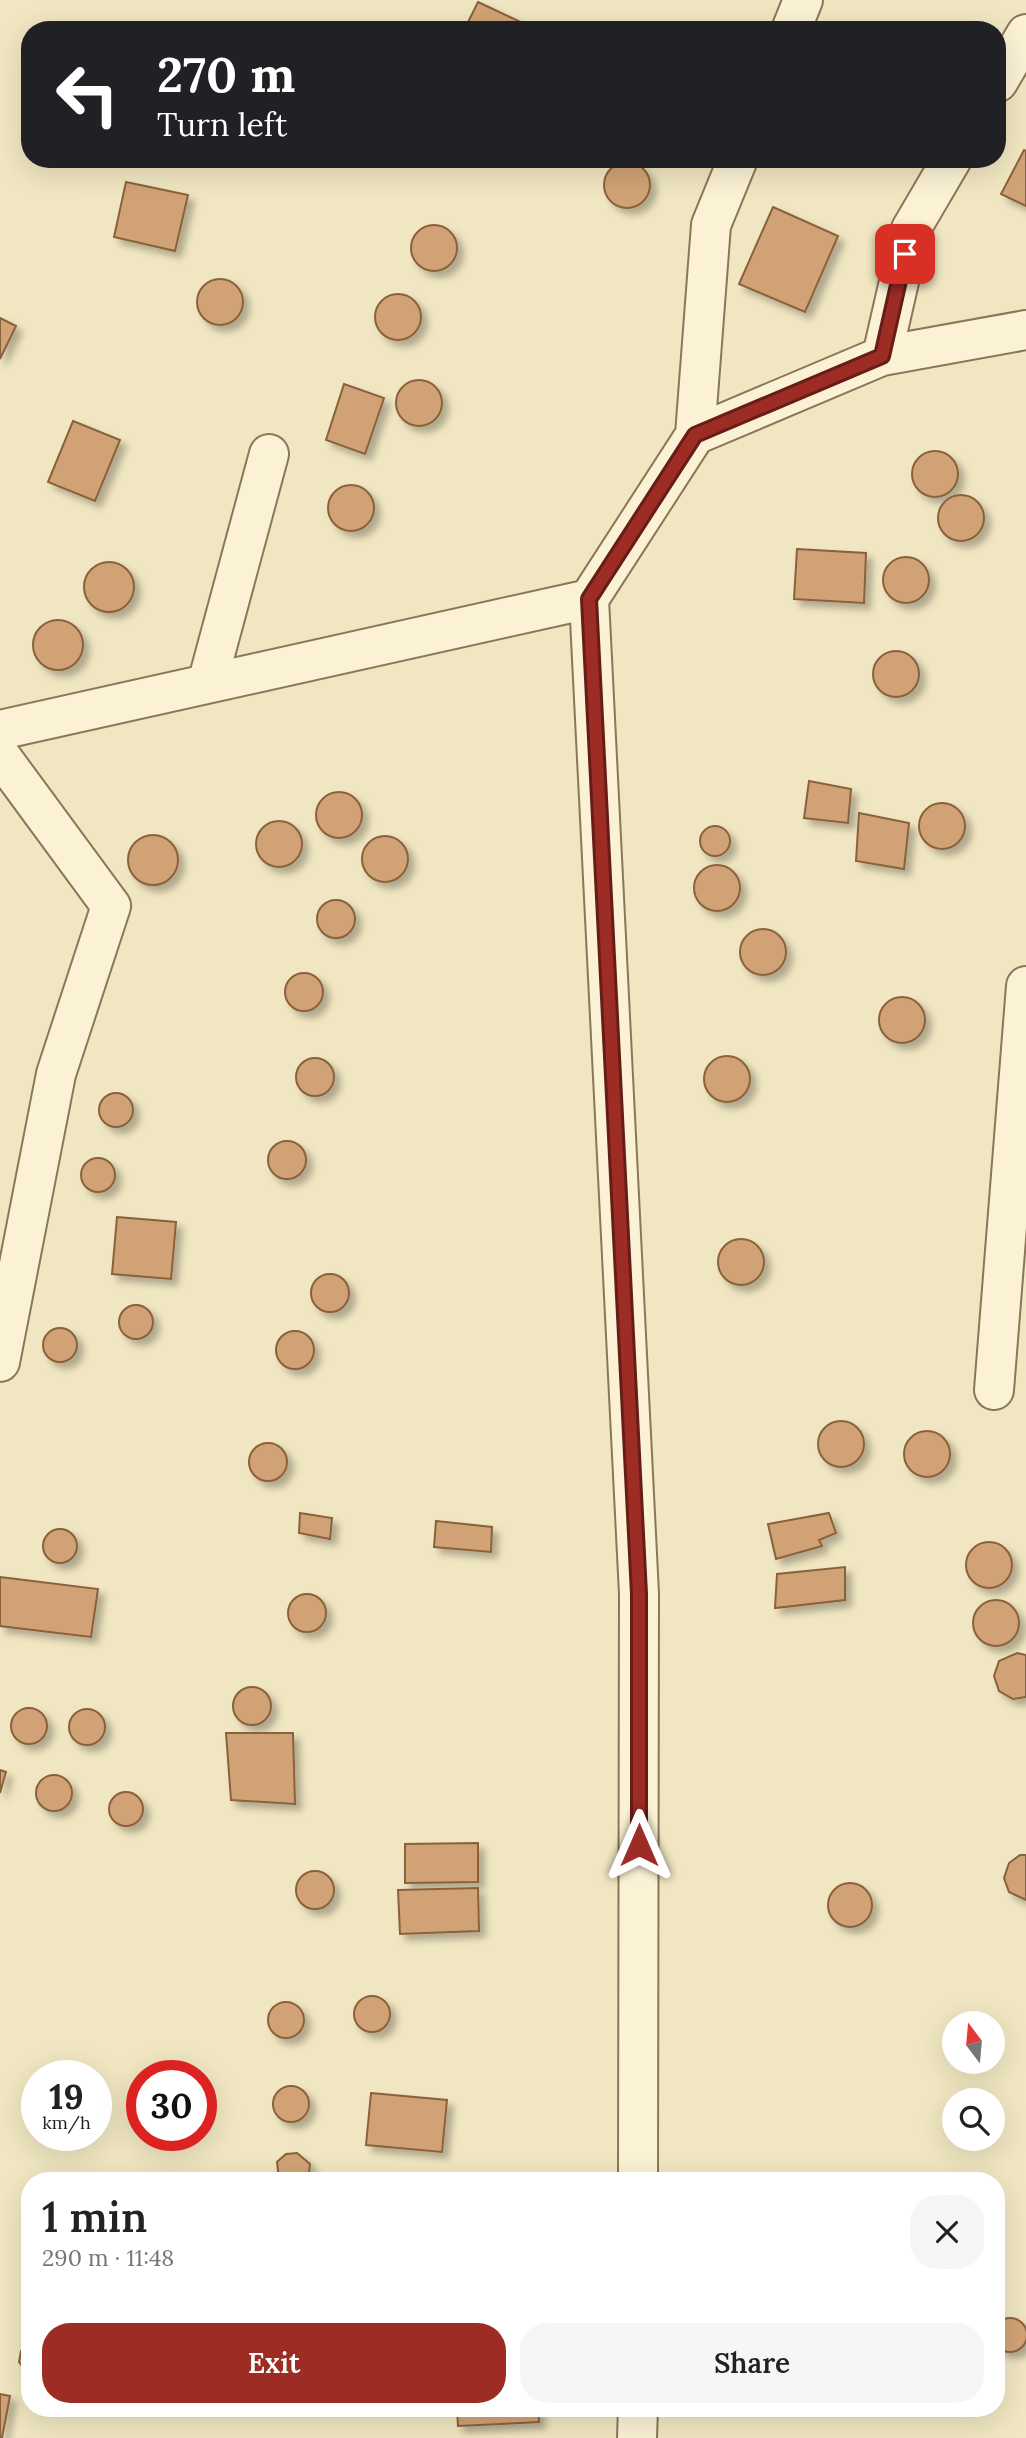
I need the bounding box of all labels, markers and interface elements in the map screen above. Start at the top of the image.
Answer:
text: 270 m [157,43,295,105]
icon: left [42,49,133,140]
text: Turn left [157,104,287,145]
pin [875,224,935,284]
icon: arrive [886,235,924,273]
position arrow [602,1808,676,1882]
north arrow [942,2011,1004,2074]
map controls [942,2011,1005,2151]
speed limit sign: 30 [126,2060,217,2151]
text: 19 [49,2074,84,2119]
button: search [942,2088,1005,2151]
text: km/h [42,2111,91,2134]
text: 1 min [42,2190,147,2244]
button: close [910,2195,984,2269]
text: 290 m · 11:48 [42,2243,174,2272]
button: Exit [42,2323,506,2403]
button: Share [520,2323,984,2403]

